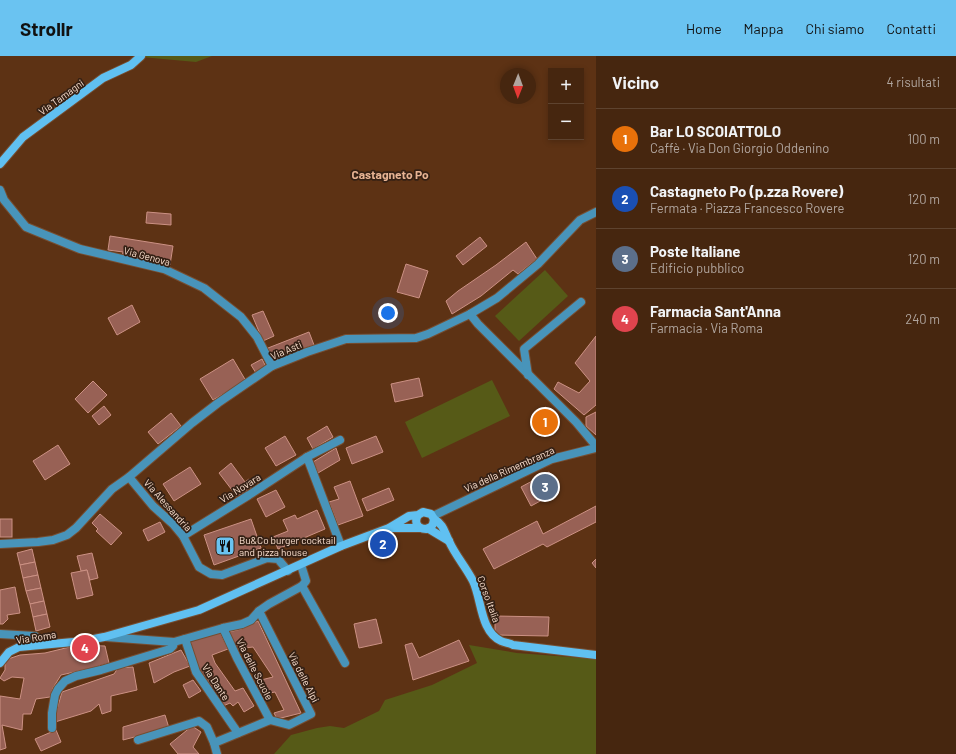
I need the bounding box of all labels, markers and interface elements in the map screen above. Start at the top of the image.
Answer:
text: Strollr [20,17,73,40]
text: Home [686,20,722,37]
text: Mappa [744,20,783,37]
text: Chi siamo [805,20,864,37]
text: Contatti [886,20,936,37]
north arrow [500,68,536,104]
map controls [548,68,584,140]
button: + [548,68,584,104]
text: Vicino [612,72,659,92]
text: 4 risultati [887,74,940,90]
street label: Via Tamagni [36,77,86,117]
button: − [548,104,584,140]
text: Bar LO SCOIATTOLO [650,122,781,140]
text: 1 [623,131,627,147]
text: 100 m [907,131,940,147]
text: Caffè · Via Don Giorgio Oddenino [650,140,829,156]
district label: Castagneto Po [351,167,429,181]
text: Castagneto Po (p.zza Rovere) [650,182,843,200]
text: 2 [621,191,629,207]
text: 120 m [908,191,940,207]
text: Fermata · Piazza Francesco Rovere [650,200,845,216]
text: Poste Italiane [650,242,741,260]
street label: Via Genova [123,244,171,268]
text: 3 [621,251,629,267]
text: 120 m [908,251,940,267]
text: Edificio pubblico [650,260,744,276]
text: Farmacia Sant'Anna [650,302,781,320]
your location [378,303,398,323]
text: 4 [621,311,629,327]
text: 240 m [905,311,940,327]
text: Farmacia · Via Roma [650,320,763,336]
street label: Via Asti [269,338,303,362]
pin: 1 [532,407,558,437]
street label: Via della Rimembranza [462,444,556,494]
street label: Via Novara [217,471,263,505]
pin: 3 [532,472,558,502]
street label: Via Alessandria [142,477,194,533]
pin: 2 [370,529,396,559]
place label: Bu&Co burger cocktail and pizza house [239,534,336,558]
restaurant icon: Bu&Co burger cocktail and pizza house [214,535,236,557]
street label: Corso Italia [475,574,503,624]
street label: Via Roma [15,628,57,646]
pin: 4 [72,633,98,663]
street label: Via delle Scuole [234,636,276,702]
street label: Via delle Alpi [286,650,322,704]
street label: Via Dante [200,662,232,702]

